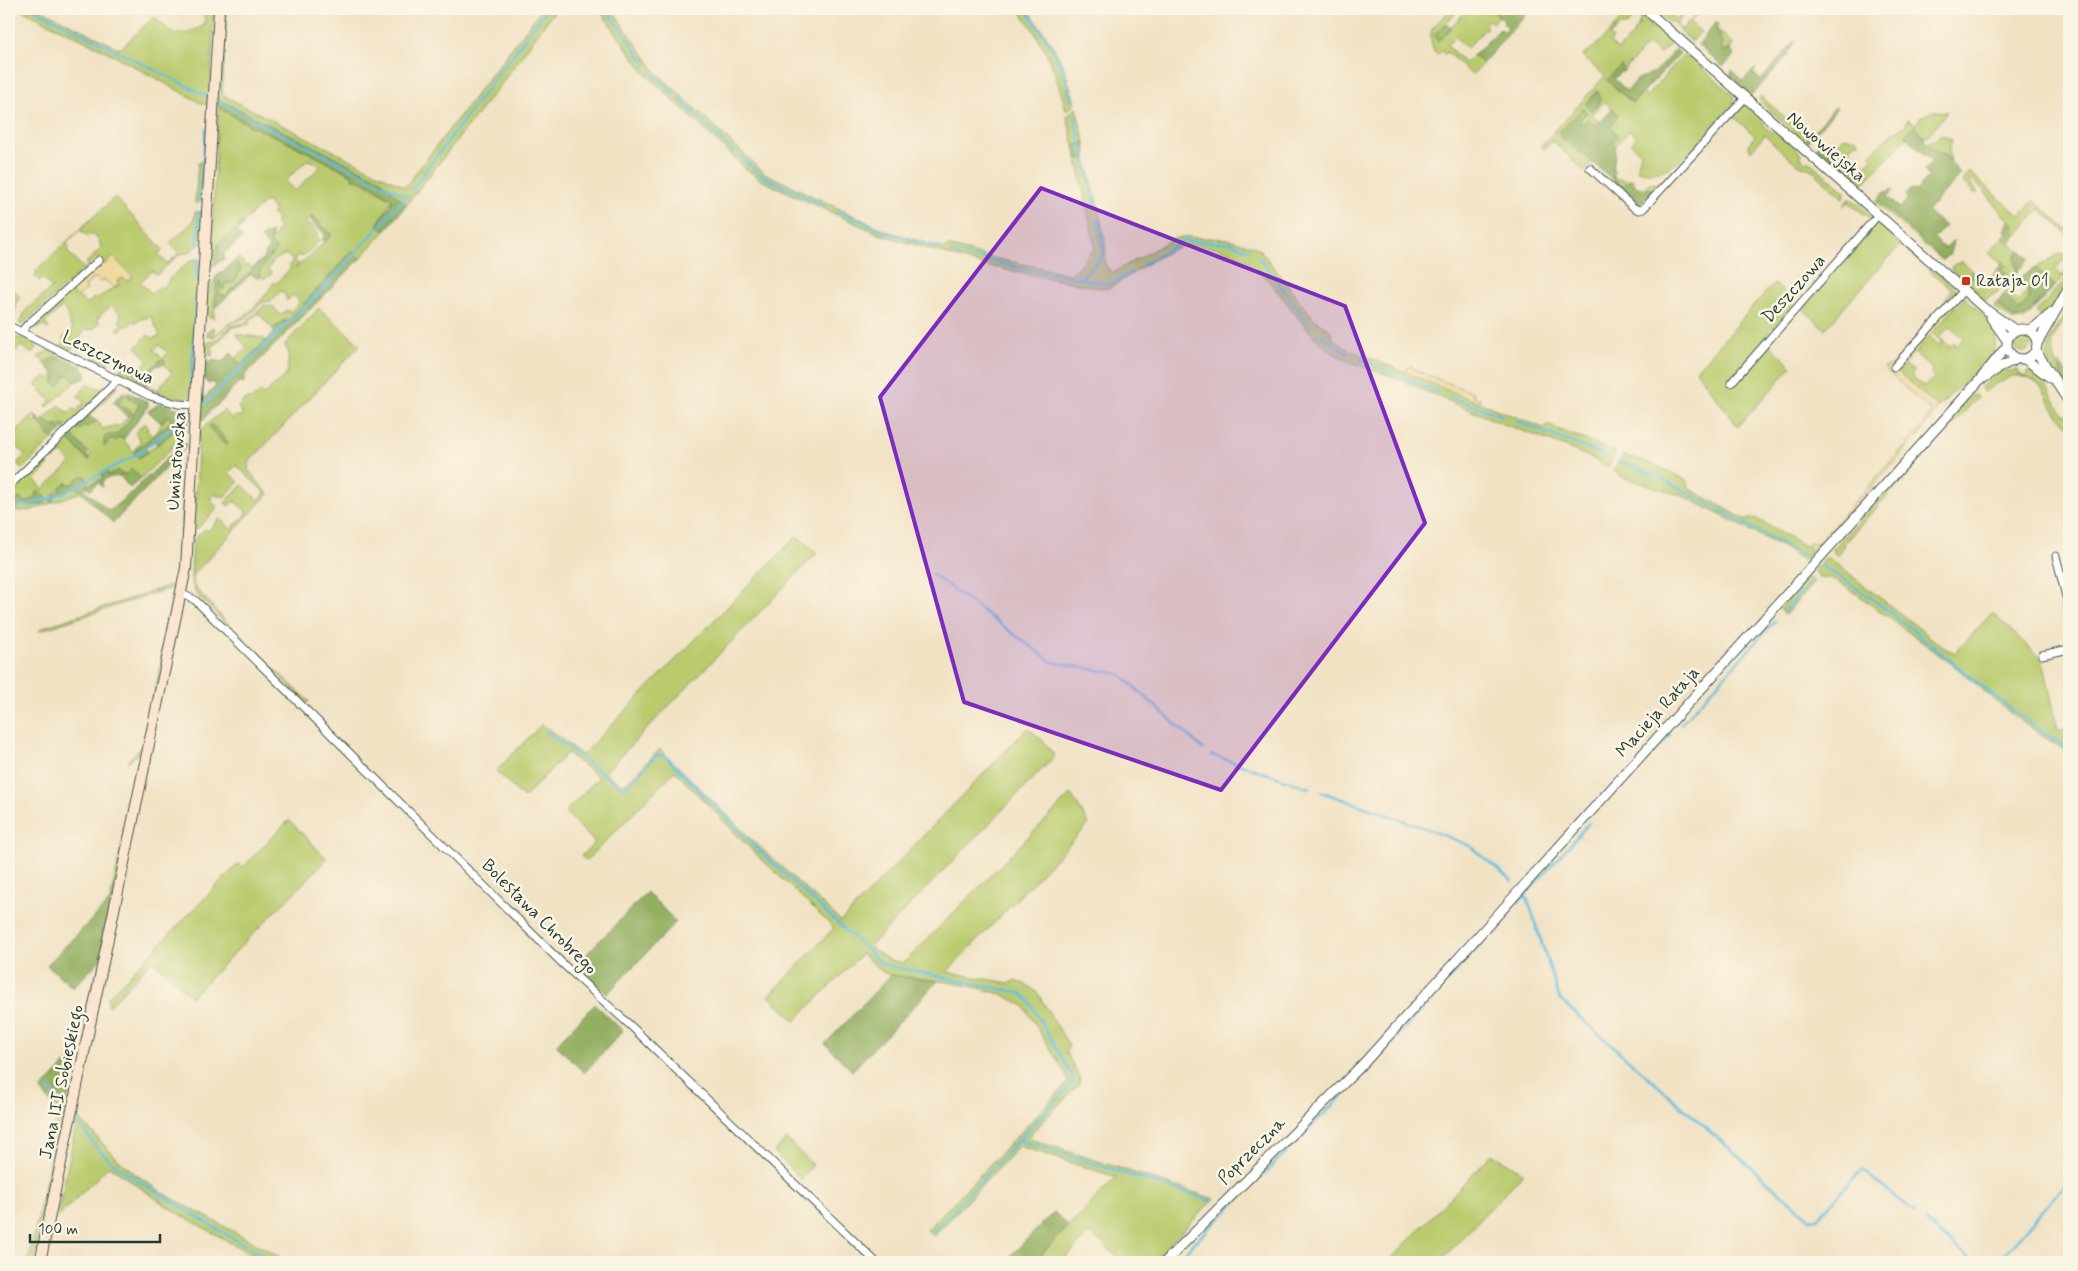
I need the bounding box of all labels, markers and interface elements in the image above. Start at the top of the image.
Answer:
street label: Nowowiejska [1781,106,1871,188]
street label: Deszczowa [1757,249,1831,329]
place label: Rataja 01 [1976,269,2049,293]
marker: Rataja 01 [1960,275,1972,287]
street label: Leszczynowa [58,325,158,391]
street label: Umiastowska [162,411,192,511]
street label: Macieja Rataja [1611,661,1705,763]
street label: Bolesława Chrobrego [475,854,602,981]
street label: Jana III Sobieskiego [34,1003,92,1162]
street label: Poprzeczna [1213,1112,1291,1190]
scale bar [30,1211,160,1243]
text: 100 m [38,1220,78,1240]

